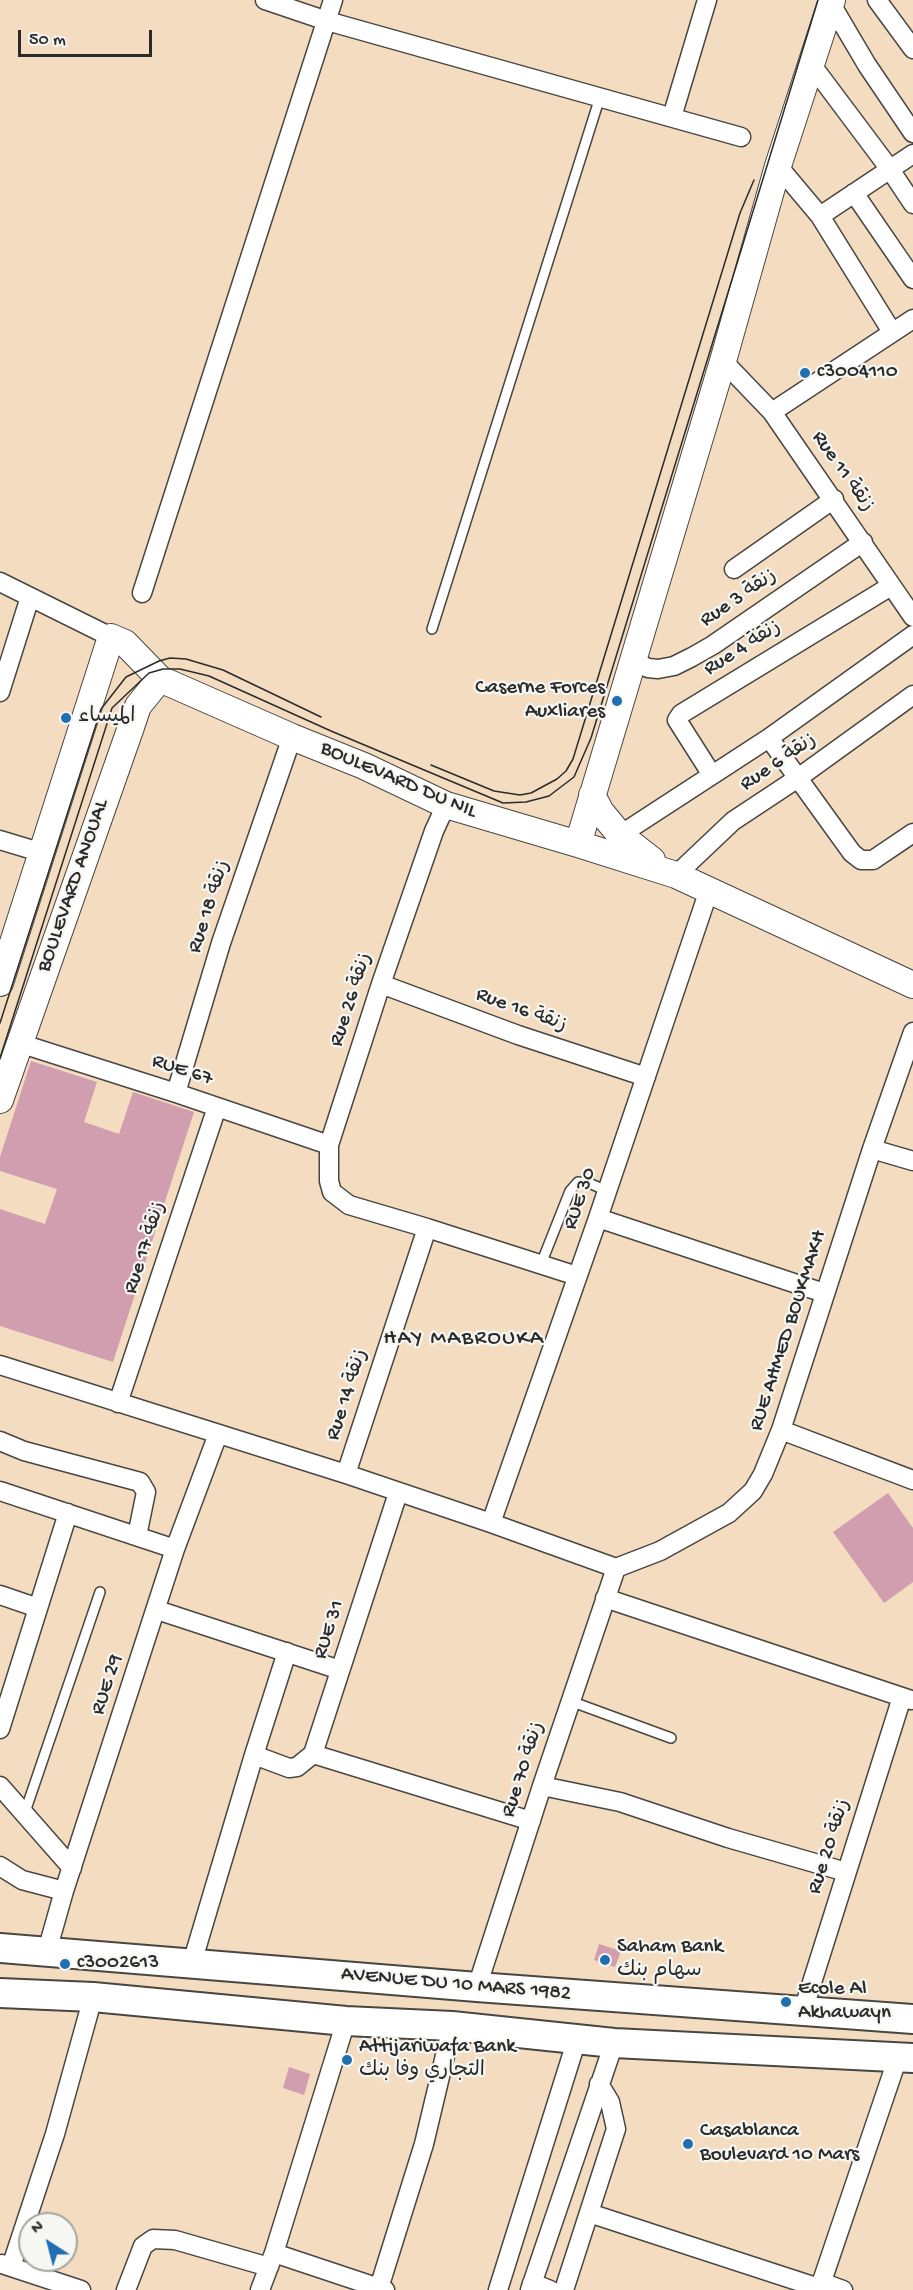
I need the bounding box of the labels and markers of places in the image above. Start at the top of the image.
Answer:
place label: c3004110 [817,360,898,386]
marker: c3004110 [798,366,812,380]
place label: Caserne Forces Auxliares [475,676,605,726]
marker: Caserne Forces Auxliares [610,694,624,708]
place label: الميساء [78,705,135,731]
marker: الميساء [59,711,73,725]
place label: Saham Bank سهام بنك [617,1935,723,1985]
place label: c3002613 [77,1951,159,1977]
marker: Saham Bank سهام بنك [598,1953,612,1967]
marker: c3002613 [58,1957,72,1971]
place label: Ecole Al Akhawayn [798,1977,891,2027]
marker: Ecole Al Akhawayn [779,1995,793,2009]
place label: Attijariwafa Bank التجاري وفا بنك [359,2035,516,2085]
marker: Attijariwafa Bank التجاري وفا بنك [340,2053,354,2067]
place label: Casablanca Boulevard 10 Mars [700,2119,859,2169]
marker: Casablanca Boulevard 10 Mars [681,2137,695,2151]

